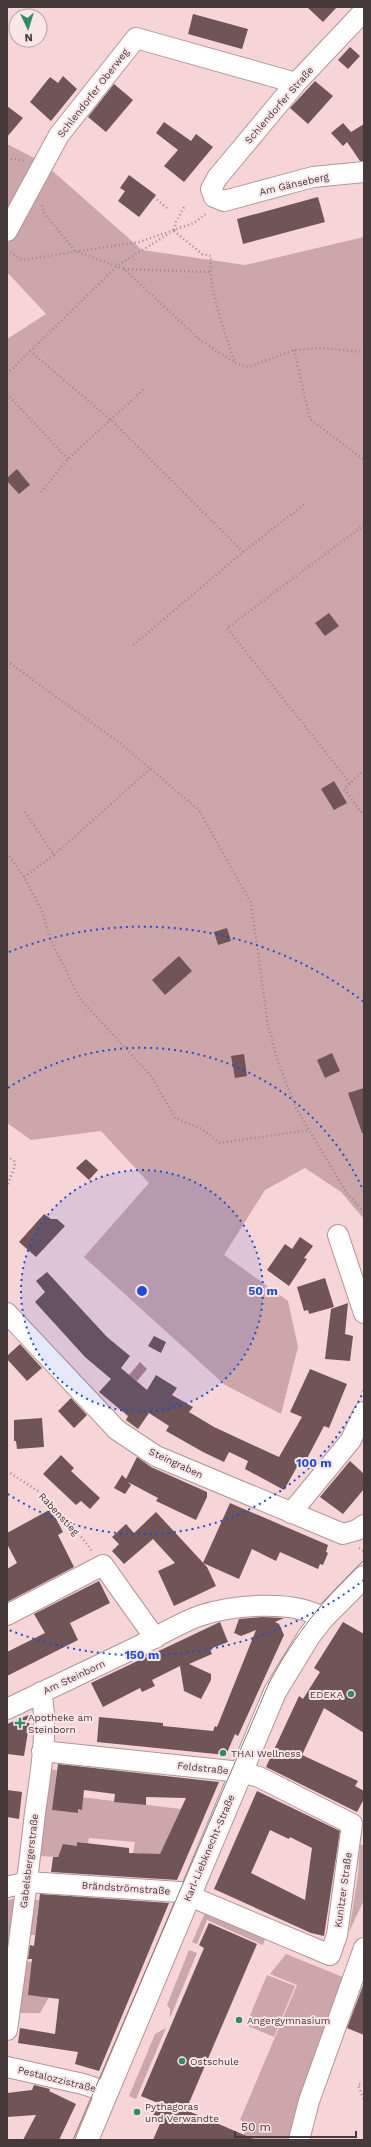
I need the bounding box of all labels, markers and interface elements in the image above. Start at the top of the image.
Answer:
north arrow [8,8,48,48]
text: N [24,31,33,44]
street label: Schlendorfer Oberweg [55,46,131,139]
street label: Schlendorfer Straße [243,64,316,146]
street label: Am Gänseberg [258,171,330,197]
centre of rings [135,1284,149,1298]
text: 50 m [248,1284,278,1298]
street label: Steingraben [147,1446,205,1480]
text: 100 m [296,1456,332,1470]
street label: Rabenstieg [37,1491,82,1538]
text: 150 m [125,1648,159,1662]
street label: Am Steinborn [41,1658,107,1696]
place label: EDEKA [310,1689,343,1700]
marker: EDEKA [346,1689,356,1699]
place label: Apotheke am Steinborn [28,1712,93,1735]
marker: Apotheke am Steinborn [15,1718,25,1728]
marker: THAI Wellness [218,1748,228,1758]
place label: THAI Wellness [231,1748,301,1759]
street label: Feldstraße [177,1760,229,1776]
street label: Karl-Liebknecht-Straße [181,1793,237,1903]
street label: Gabelsbergerstraße [18,1813,40,1909]
street label: Kunitzer Straße [332,1851,354,1928]
street label: Brändströmstraße [81,1879,171,1897]
marker: Angergymnasium [234,2015,244,2025]
place label: Angergymnasium [247,2015,330,2026]
marker: Ostschule [177,2056,187,2066]
place label: Ostschule [190,2056,239,2067]
street label: Pestalozzistraße [17,2064,97,2094]
place label: Pythagoras und Verwandte [145,2101,219,2124]
marker: Pythagoras und Verwandte [132,2107,142,2117]
scale bar [235,2113,356,2139]
text: 50 m [241,2120,271,2134]

